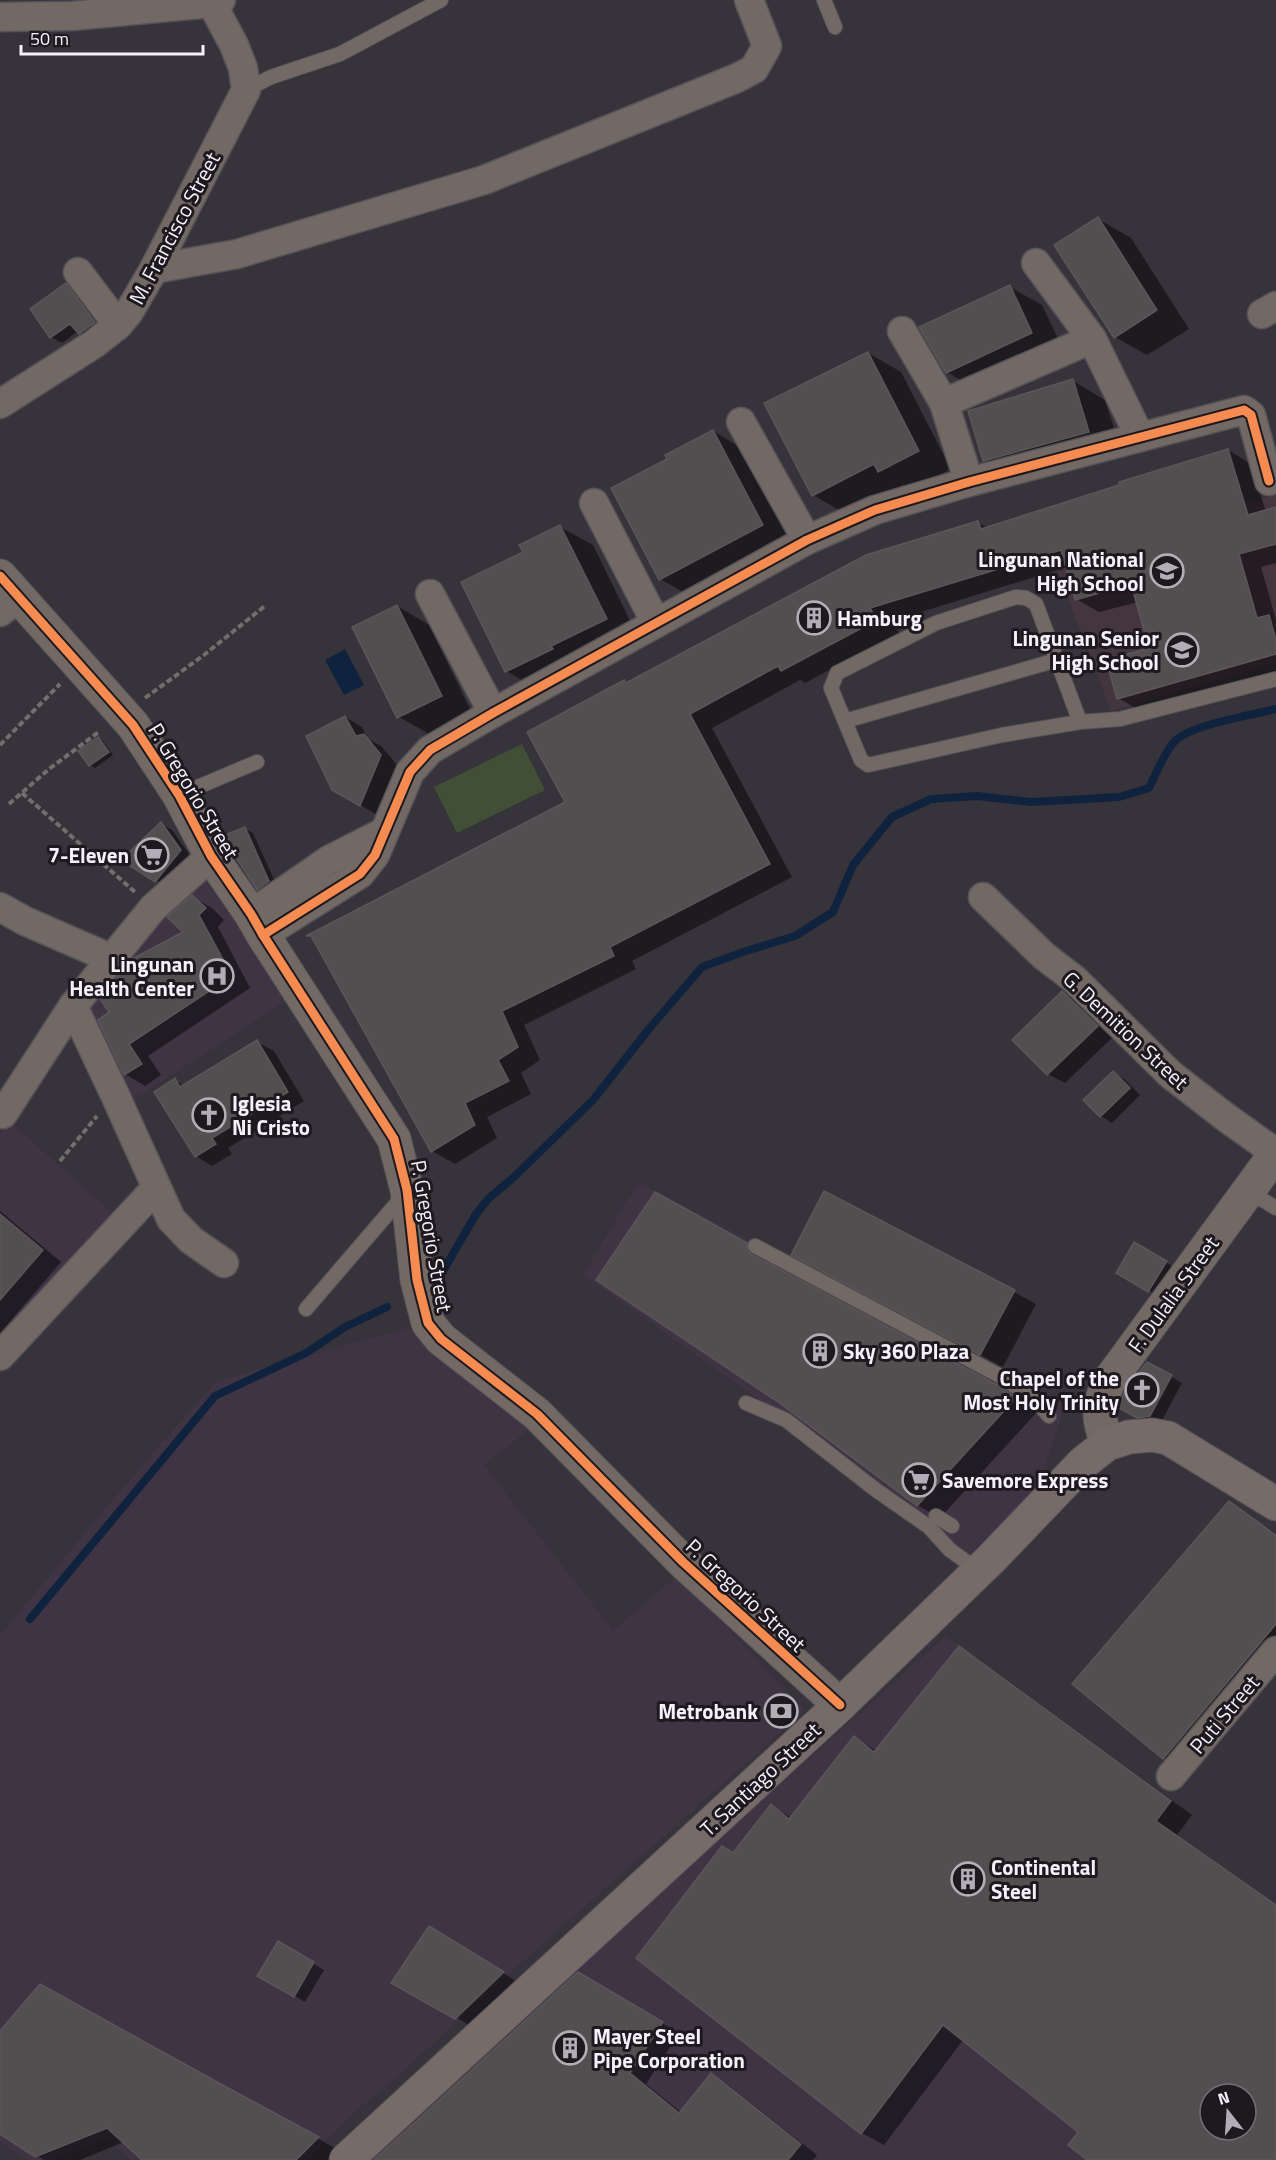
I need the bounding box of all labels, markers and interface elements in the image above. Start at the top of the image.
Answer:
scale bar [21,18,202,56]
text: 50 m [30,25,69,52]
street label: M. Francisco Street [120,145,228,310]
place label: Lingunan National High School [978,543,1144,599]
school or university icon: Lingunan National High School [1149,553,1185,589]
building icon: Hamburg [796,600,832,636]
place label: Hamburg [837,602,922,634]
place label: Lingunan Senior High School [1013,622,1159,678]
school or university icon: Lingunan Senior High School [1164,632,1200,668]
street label: P. Gregorio Street [141,717,248,866]
supermarket icon: 7-Eleven [134,837,170,873]
place label: 7-Eleven [48,839,129,871]
place label: Lingunan Health Center [69,948,194,1004]
hospital icon: Lingunan Health Center [199,958,235,994]
street label: G. Demition Street [1056,963,1196,1097]
place label: Iglesia Ni Cristo [232,1087,310,1143]
church icon: Iglesia Ni Cristo [191,1097,227,1133]
street label: P. Gregorio Street [403,1157,461,1315]
street label: F. Dulalia Street [1120,1228,1227,1359]
building icon: Sky 360 Plaza [802,1333,838,1369]
place label: Sky 360 Plaza [843,1335,970,1367]
place label: Chapel of the Most Holy Trinity [963,1362,1119,1418]
church icon: Chapel of the Most Holy Trinity [1124,1372,1160,1408]
supermarket icon: Savemore Express [901,1462,937,1498]
place label: Savemore Express [942,1464,1108,1496]
street label: P. Gregorio Street [679,1531,814,1660]
street label: Puti Street [1181,1667,1267,1760]
bank icon: Metrobank [763,1693,799,1729]
place label: Metrobank [658,1695,758,1727]
street label: T. Santiago Street [692,1714,828,1844]
place label: Continental Steel [991,1851,1096,1907]
building icon: Continental Steel [950,1861,986,1897]
place label: Mayer Steel Pipe Corporation [593,2020,745,2076]
building icon: Mayer Steel Pipe Corporation [552,2030,588,2066]
north arrow [1198,2082,1258,2142]
text: N [1215,2085,1232,2111]

